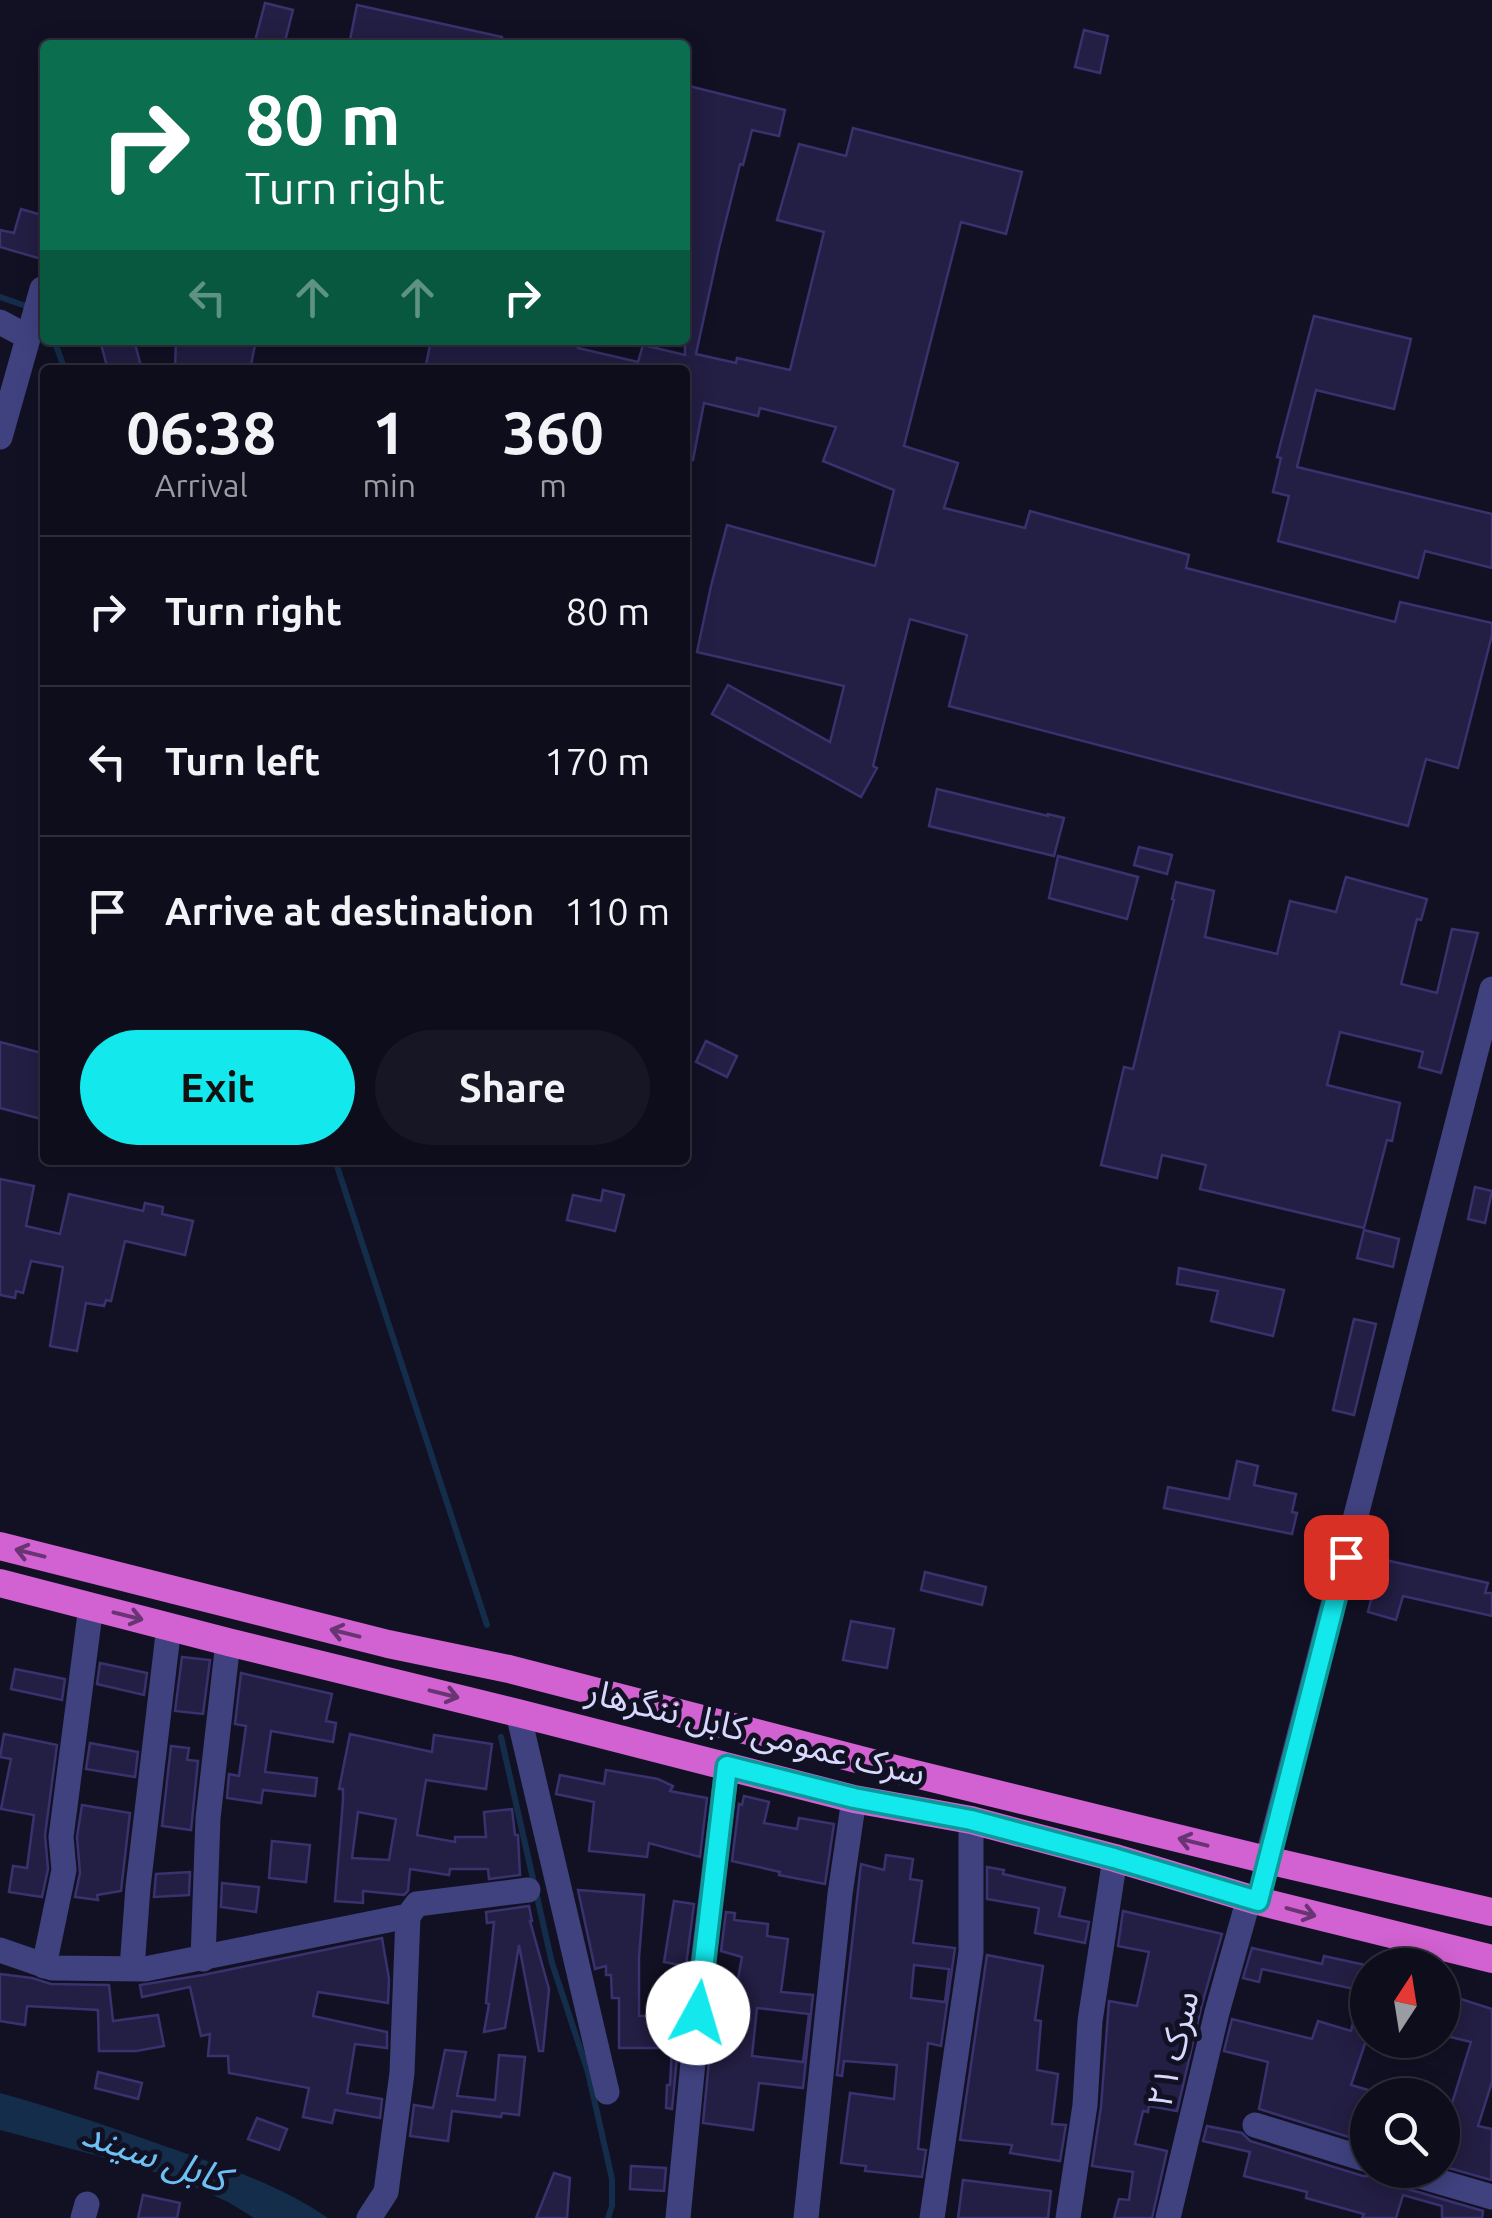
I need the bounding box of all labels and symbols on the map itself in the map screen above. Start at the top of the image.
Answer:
pin [1304,1515,1389,1600]
one-way arrow [15,1543,46,1562]
one-way arrow [112,1607,143,1626]
one-way arrow [330,1623,361,1642]
street label: سرک عمومی کابل ننگرهار [581,1669,930,1794]
one-way arrow [427,1686,459,1704]
one-way arrow [1178,1832,1210,1850]
one-way arrow [1285,1904,1316,1923]
north arrow [1350,1948,1460,2058]
position arrow [646,1961,750,2065]
street label: سرک ۲۱ [1138,1986,1207,2111]
water label: کابل سيند [77,2111,240,2204]

